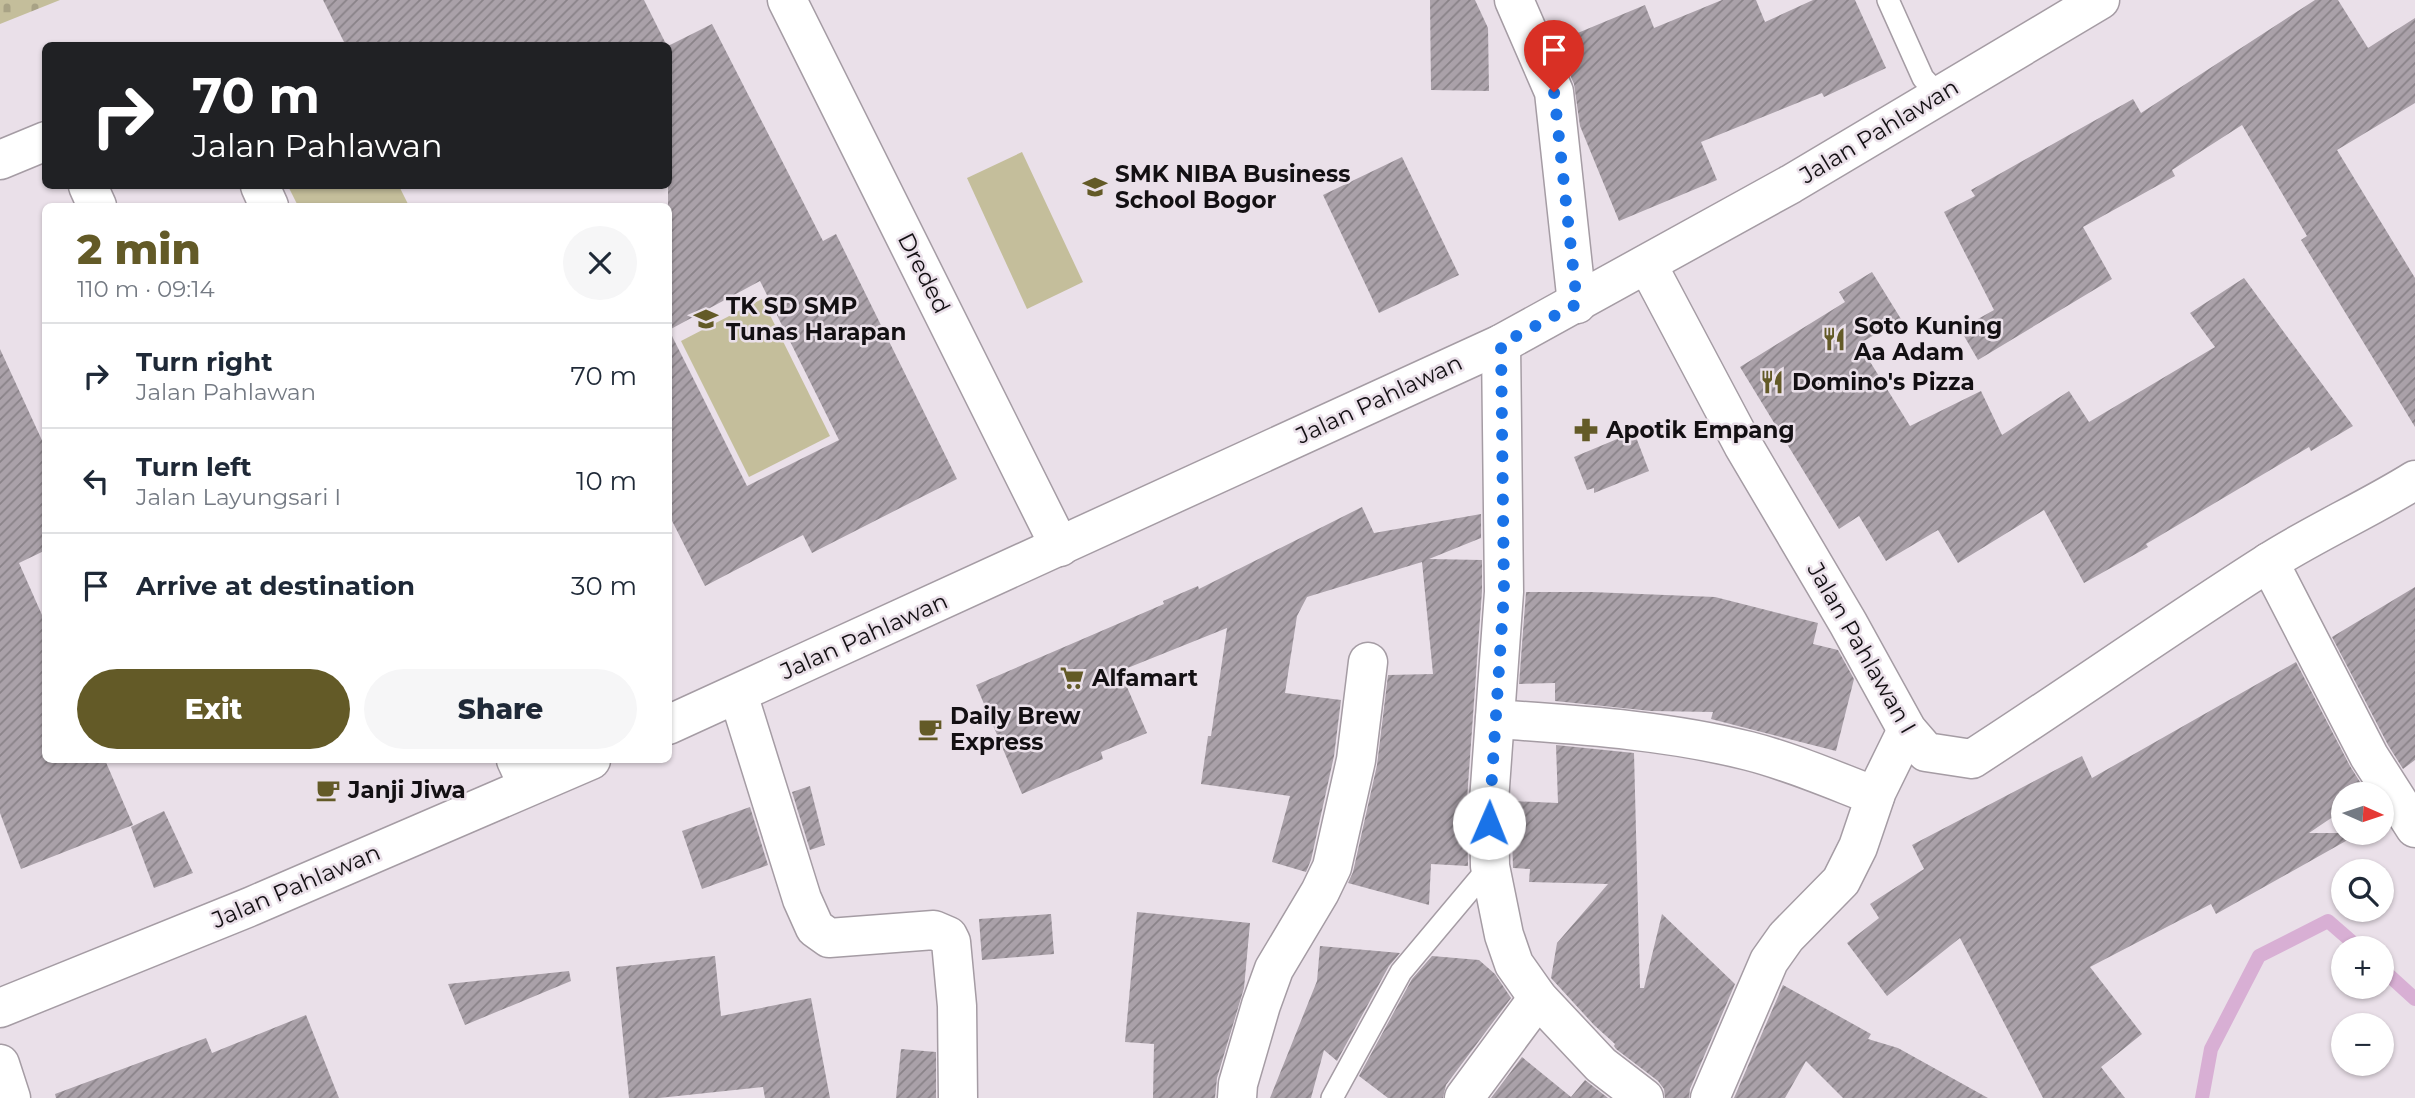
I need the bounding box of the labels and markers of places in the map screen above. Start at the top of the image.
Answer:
pin [1524,20,1584,92]
place label: SMK NIBA Business School Bogor [1115,160,1350,214]
school or university icon: SMK NIBA Business School Bogor [1081,173,1109,201]
place label: TK SD SMP Tunas Harapan [726,292,906,346]
school or university icon: TK SD SMP Tunas Harapan [692,305,720,333]
place label: Soto Kuning Aa Adam [1853,312,2002,366]
restaurant icon: Soto Kuning Aa Adam [1820,325,1848,353]
restaurant icon: Domino's Pizza [1758,368,1786,396]
place label: Domino's Pizza [1792,368,1975,396]
pharmacy icon: Apotik Empang [1572,416,1600,444]
place label: Apotik Empang [1605,416,1795,444]
supermarket icon: Alfamart [1058,664,1086,692]
place label: Alfamart [1091,664,1198,692]
place label: Daily Brew Express [950,702,1081,756]
cafe icon: Daily Brew Express [916,715,944,743]
cafe icon: Janji Jiwa [314,776,342,804]
place label: Janji Jiwa [347,776,466,804]

